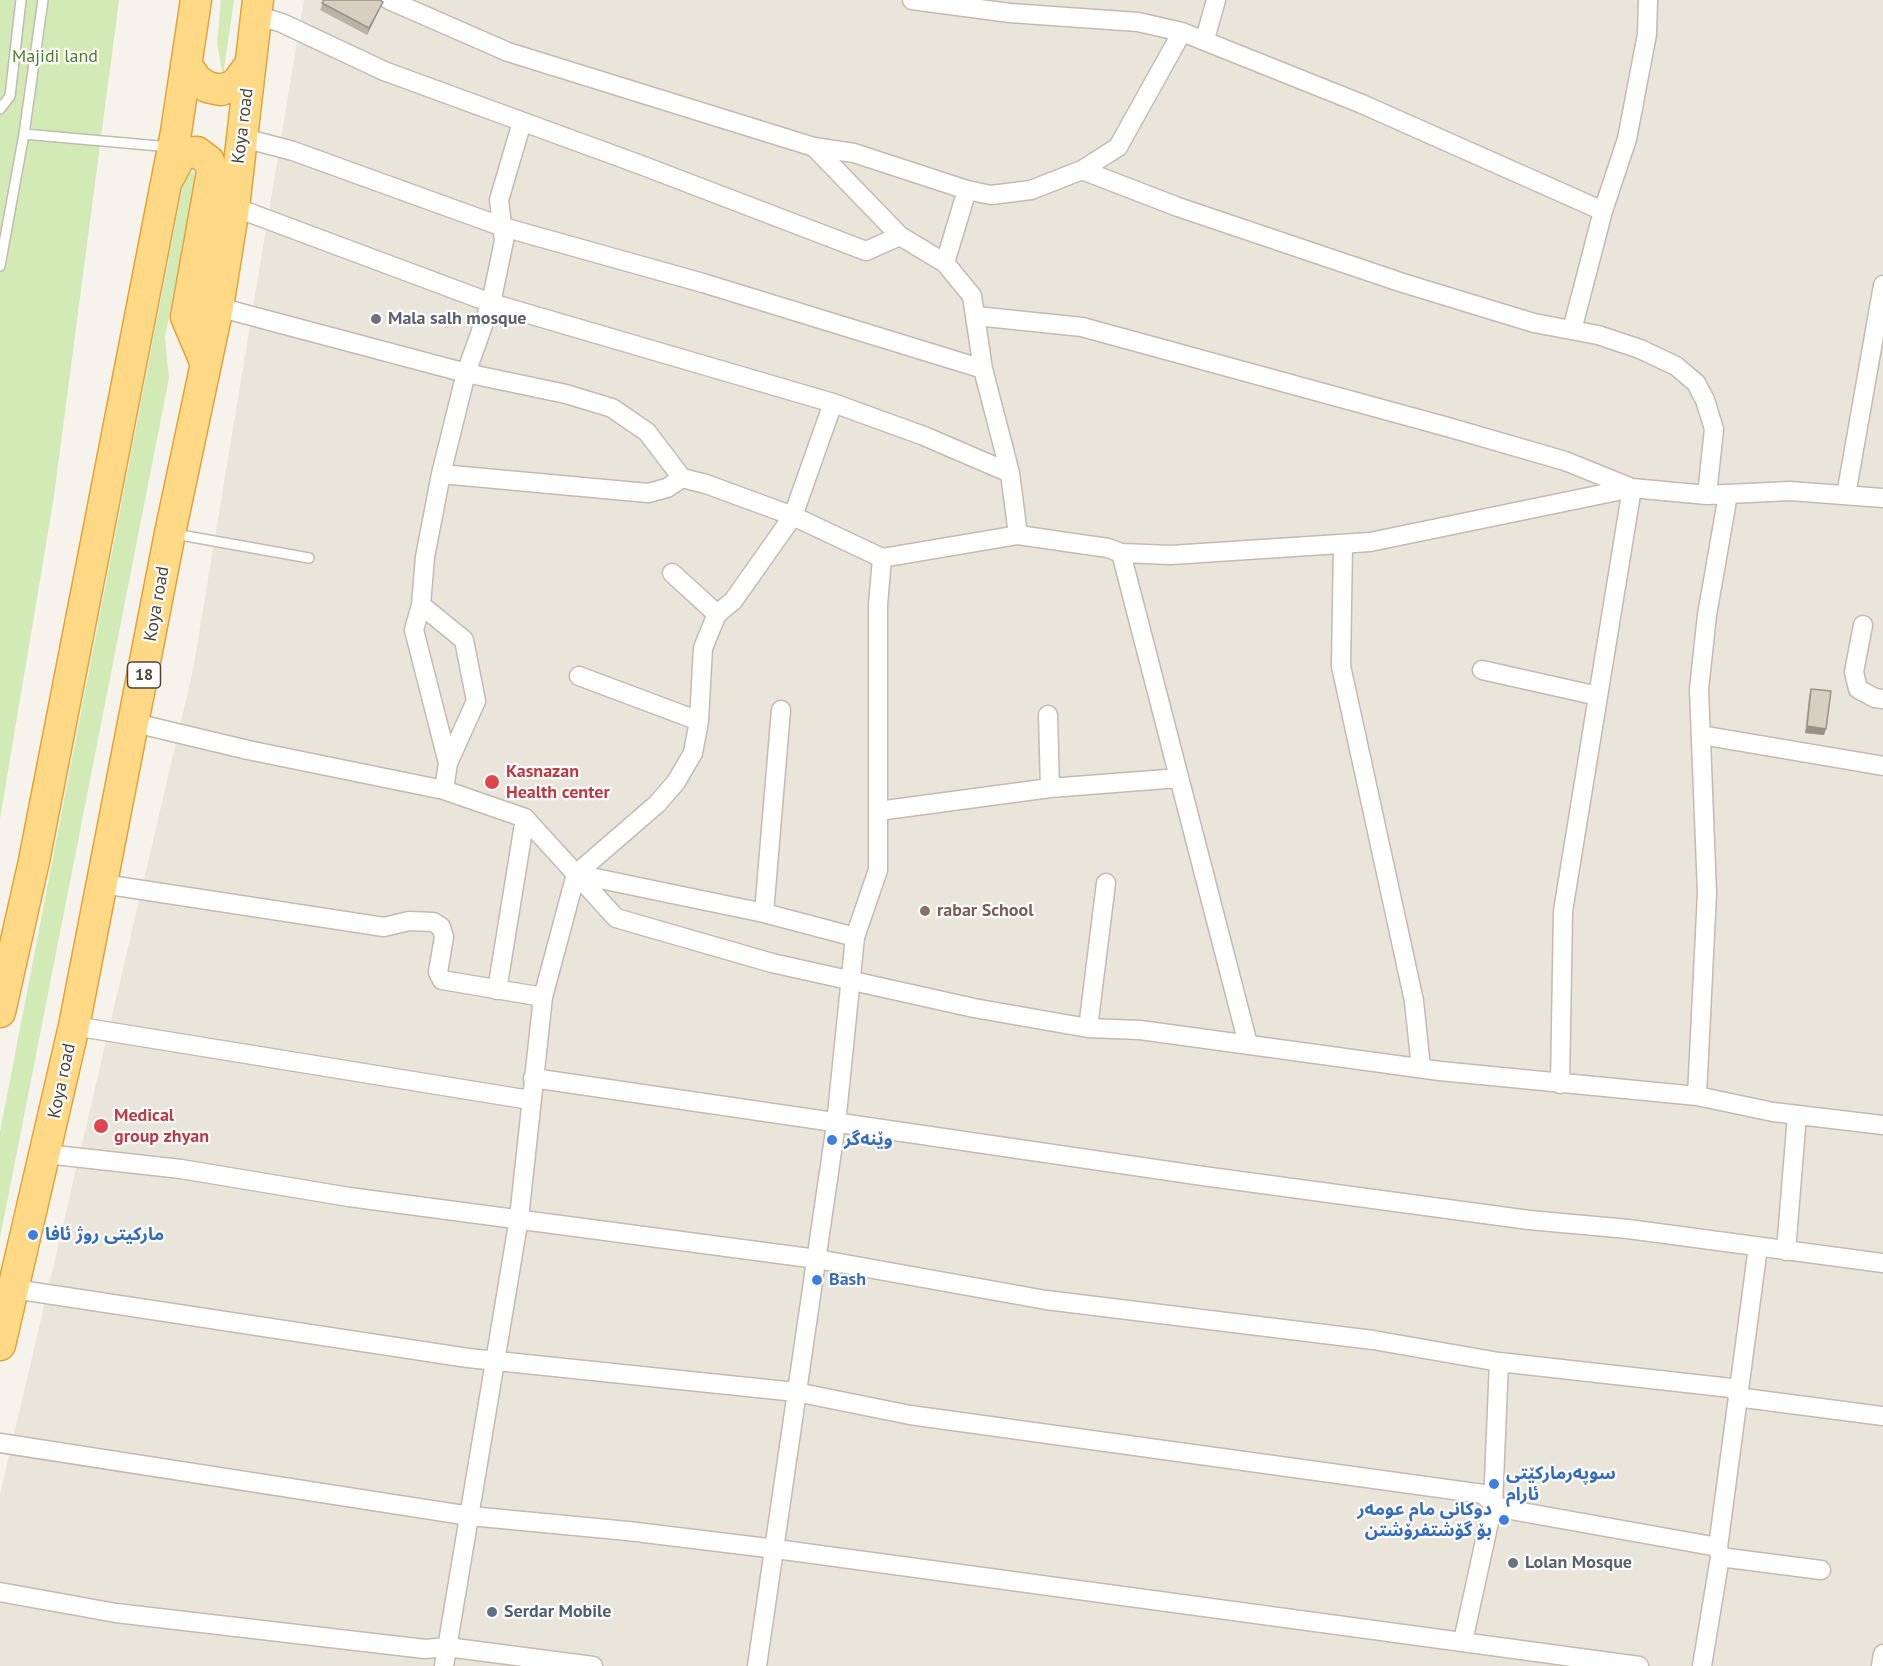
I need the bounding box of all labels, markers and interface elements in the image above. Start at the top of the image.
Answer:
park label: Majidi land [12,46,98,68]
street label: Koya road [228,87,258,165]
place label: Mala salh mosque [388,308,527,330]
marker: Mala salh mosque [369,312,383,326]
street label: Koya road [140,565,174,643]
road number: 18 [128,662,160,688]
place label: Kasnazan Health center [506,761,610,804]
marker: Kasnazan Health center [483,773,501,791]
place label: rabar School [937,900,1033,922]
marker: rabar School [918,904,932,918]
street label: Koya road [44,1042,80,1120]
place label: Medical group zhyan [114,1105,209,1148]
marker: Medical group zhyan [92,1117,110,1135]
place label: وێنەگر [844,1129,893,1151]
marker: وێنەگر [825,1133,839,1147]
place label: ماركيتى روژ ئافا [45,1224,164,1246]
marker: ماركيتى روژ ئافا [26,1228,40,1242]
place label: Bash [829,1269,866,1291]
marker: Bash [810,1273,824,1287]
place label: سوپەرمارکێتی ئارام [1506,1463,1616,1506]
marker: سوپەرمارکێتی ئارام [1487,1477,1501,1491]
place label: دوکانی مام عومەر بۆ گۆشتفرۆشتن [1357,1499,1492,1541]
marker: دوکانی مام عومەر بۆ گۆشتفرۆشتن [1497,1513,1511,1527]
place label: Lolan Mosque [1525,1552,1632,1574]
marker: Lolan Mosque [1506,1556,1520,1570]
place label: Serdar Mobile [504,1601,611,1623]
marker: Serdar Mobile [485,1605,499,1619]

